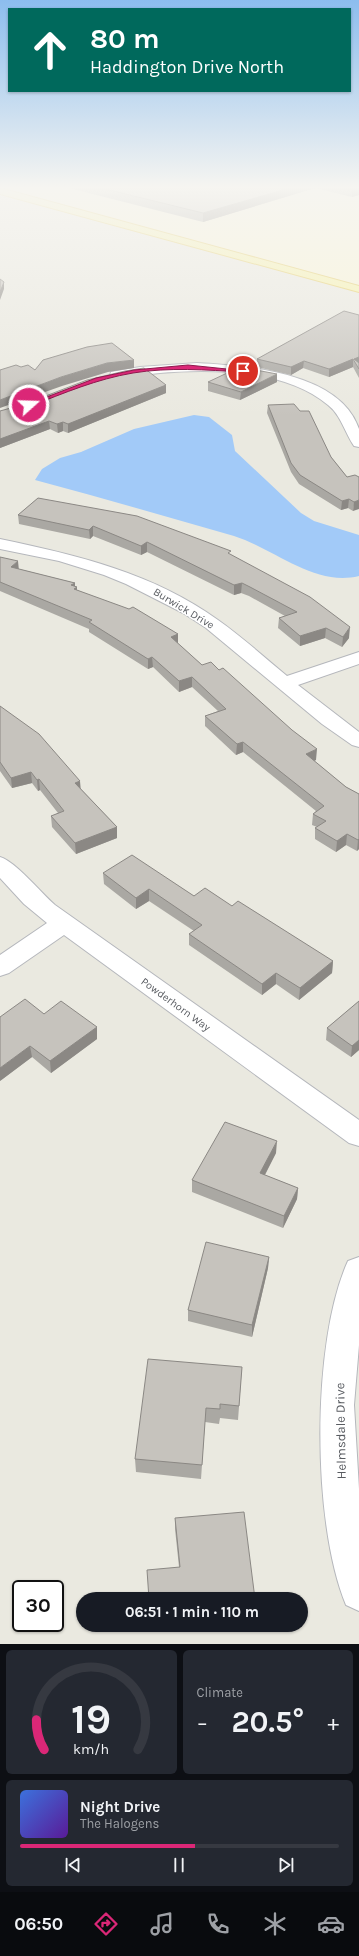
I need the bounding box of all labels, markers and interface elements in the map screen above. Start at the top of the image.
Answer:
text: 80 m [90,22,159,55]
icon: ahead [24,24,76,76]
text: Haddington Drive North [90,56,284,78]
pin [226,354,260,388]
icon: arrive [232,360,254,382]
position arrow [8,384,50,426]
street label: Burwick Drive [151,585,217,632]
street label: Powderhorn Way [138,975,213,1034]
street label: Helmsdale Drive [332,1382,349,1479]
speed limit sign: 30 [12,1580,64,1632]
text: 06:51 · 1 min · 110 m [125,1603,259,1621]
text: Climate [197,1685,243,1700]
text: 19 [71,1695,111,1743]
text: 20.5° [231,1704,304,1740]
text: − [197,1710,208,1736]
text: + [327,1710,339,1736]
text: km/h [73,1741,109,1758]
text: Night Drive [80,1798,160,1816]
text: The Halogens [80,1816,159,1831]
icon: previous [62,1854,84,1876]
icon: pause [168,1854,190,1876]
icon: next [275,1854,297,1876]
icon: directions [92,1910,120,1938]
icon: music [148,1910,176,1938]
icon: phone [204,1910,232,1938]
icon: climate [261,1910,289,1938]
icon: car [317,1910,345,1938]
text: 06:50 [14,1913,63,1935]

